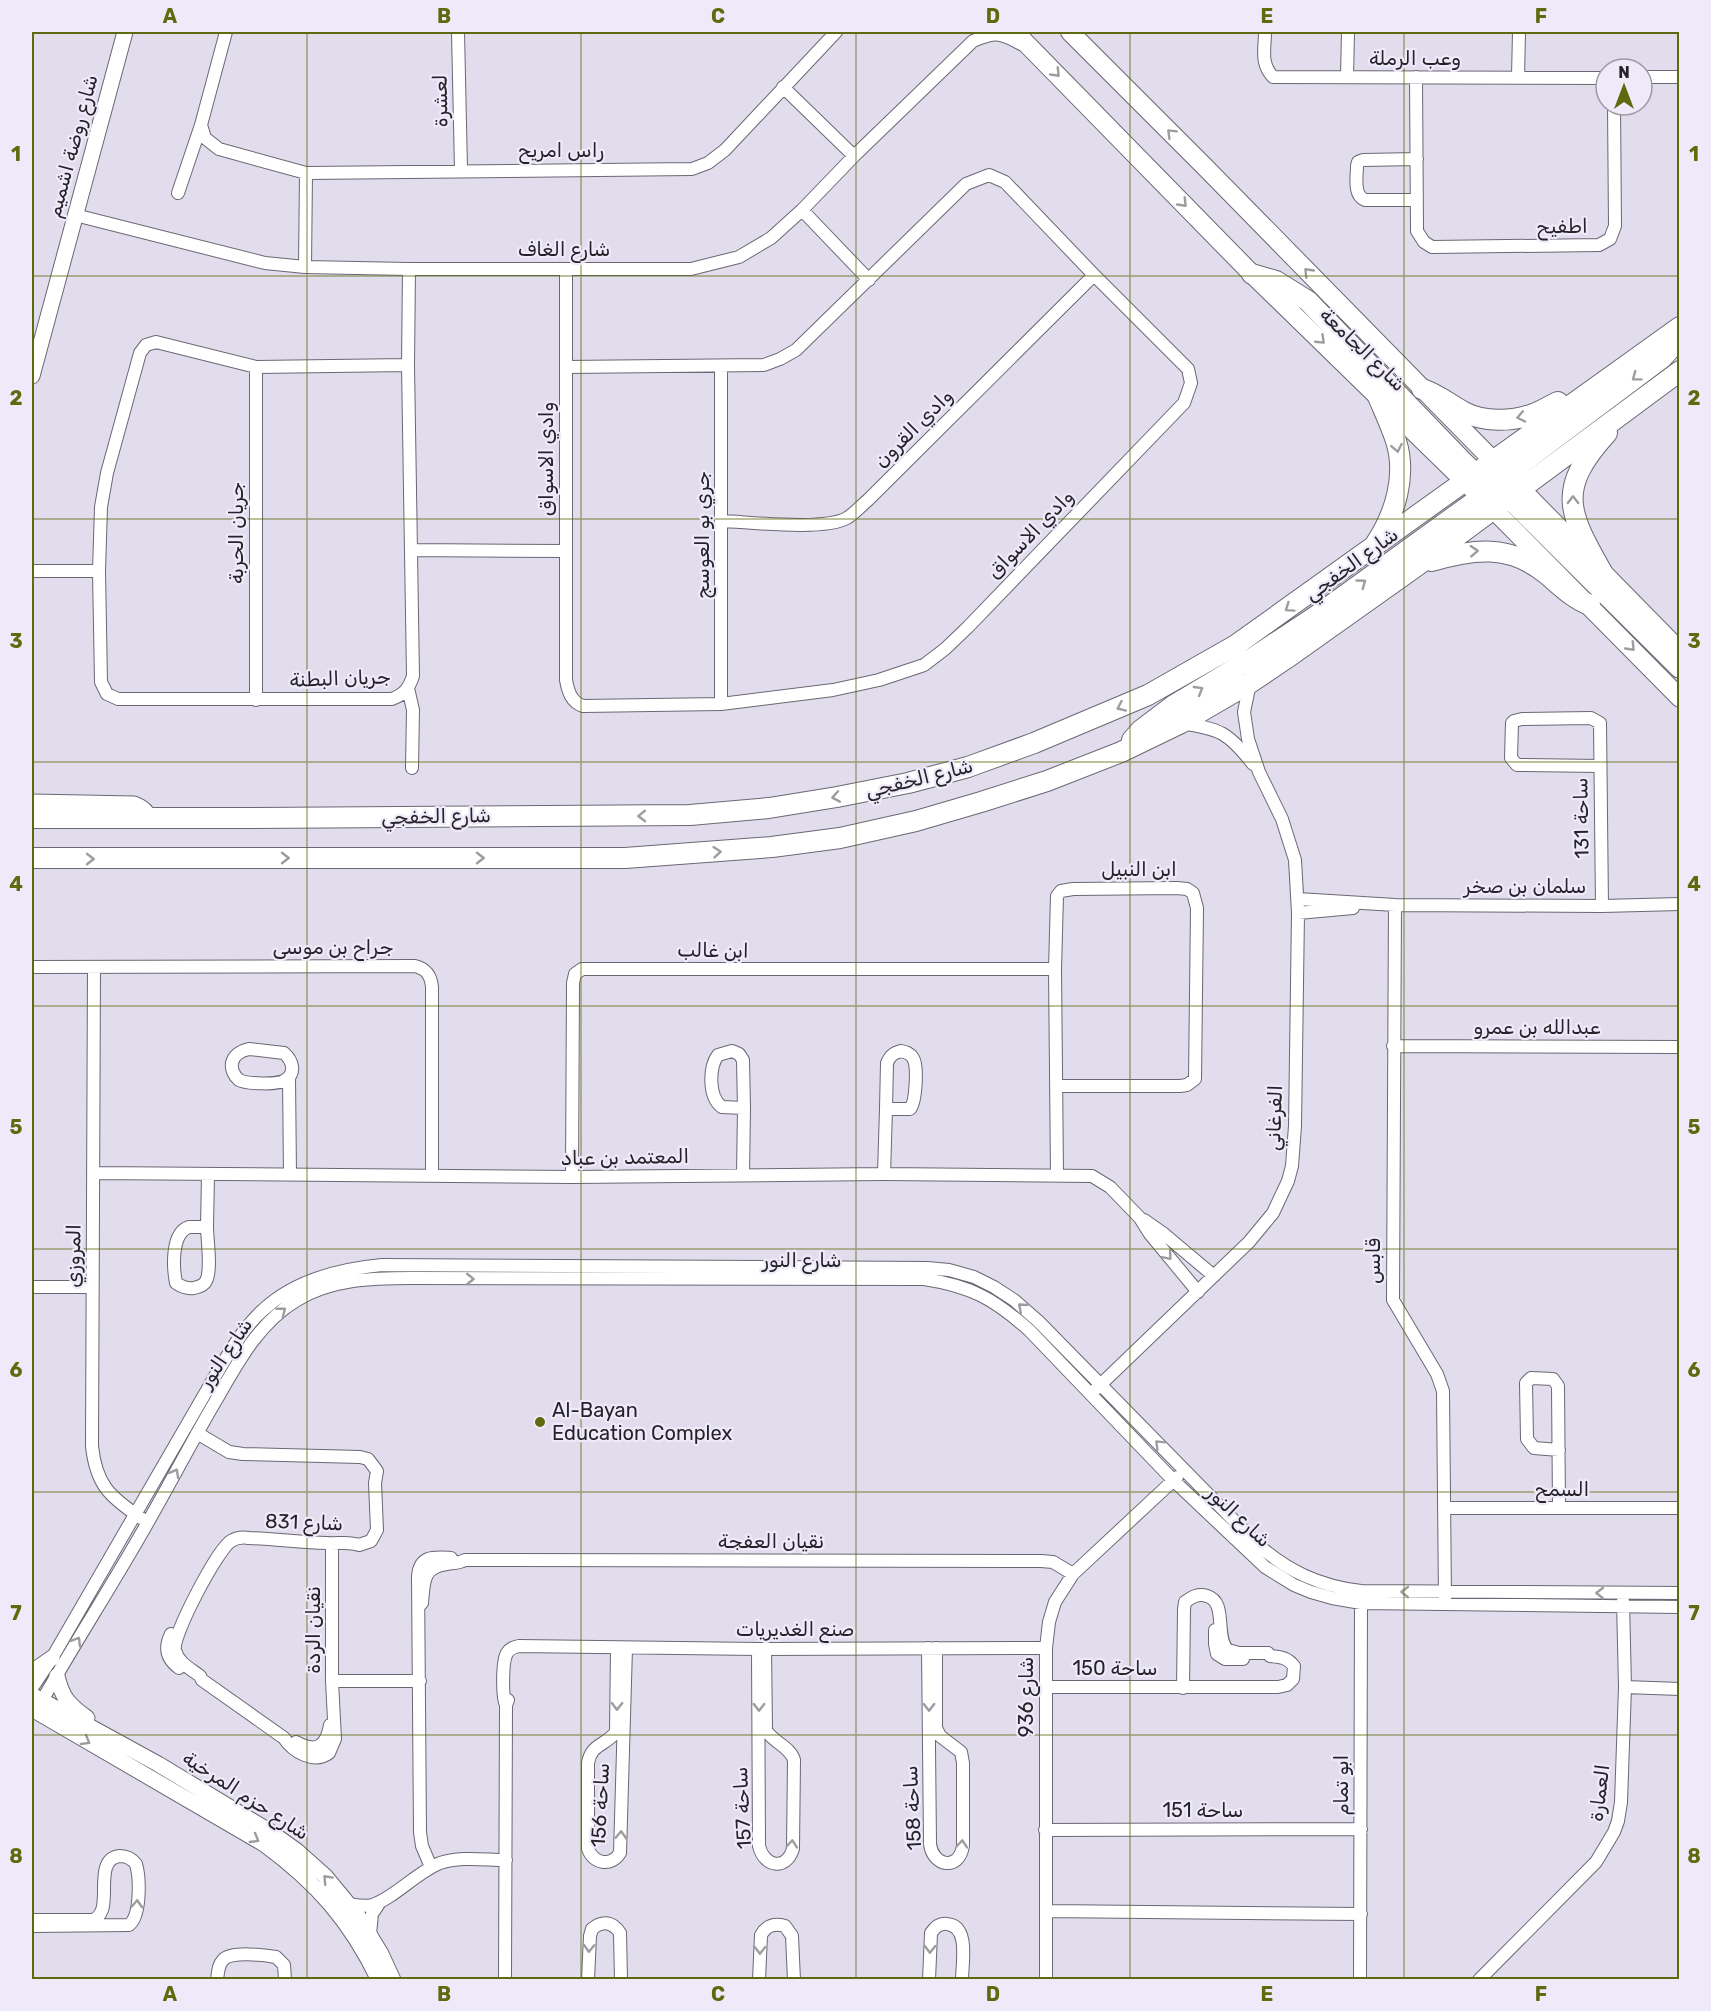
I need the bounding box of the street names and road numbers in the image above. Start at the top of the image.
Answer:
street label: وعب الرملة [1369,46,1461,70]
street label: شارع روضة اشميم [41,72,105,221]
street label: لعشرة [428,74,452,128]
street label: راس امريح [518,138,604,164]
street label: اطفيح [1536,214,1588,240]
street label: شارع الغاف [518,237,610,263]
street label: شارع الجامعة [1314,302,1411,397]
street label: وادي القرون [869,384,959,474]
street label: وادي الاسواق [534,402,560,516]
street label: جري بو العوسج [690,471,716,599]
street label: جريان الحربة [224,482,248,584]
street label: وادي الاسواق [982,484,1080,585]
street label: شارع الخفجي [1299,522,1404,608]
street label: جريان البطنة [289,664,391,692]
street label: شارع الخفجي [863,753,976,806]
street label: ساحة 131 [1568,777,1594,859]
street label: شارع الخفجي [381,803,491,832]
street label: ابن النبيل [1101,857,1177,881]
street label: سلمان بن صخر [1463,874,1586,898]
street label: جراح بن موسى [273,935,393,961]
street label: ابن غالب [677,937,749,963]
street label: عبدالله بن عمرو [1474,1015,1601,1039]
street label: الفرغاني [1261,1085,1290,1151]
street label: المعتمد بن عباد [561,1144,689,1170]
street label: المروزي [60,1224,88,1288]
street label: قابس [1361,1238,1385,1284]
street label: شارع النور [761,1248,842,1274]
street label: شارع النور [192,1313,259,1395]
street label: السمح [1535,1477,1589,1503]
street label: شارع النور [1200,1479,1276,1553]
street label: شارع 831 [264,1509,343,1537]
street label: نقيان العفجة [718,1529,824,1553]
street label: نقيان الردة [301,1586,325,1674]
street label: صنع الغديريات [736,1617,854,1643]
street label: ساحة 150 [1072,1656,1158,1680]
street label: شارع 936 [1014,1657,1040,1737]
street label: شارع حزم المرخية [177,1745,314,1846]
street label: ابو تمام [1329,1755,1355,1815]
street label: ساحة 156 [586,1762,614,1848]
street label: العمارة [1584,1763,1614,1823]
street label: ساحة 158 [898,1765,926,1851]
street label: ساحة 157 [728,1766,756,1850]
street label: ساحة 151 [1163,1798,1243,1822]

